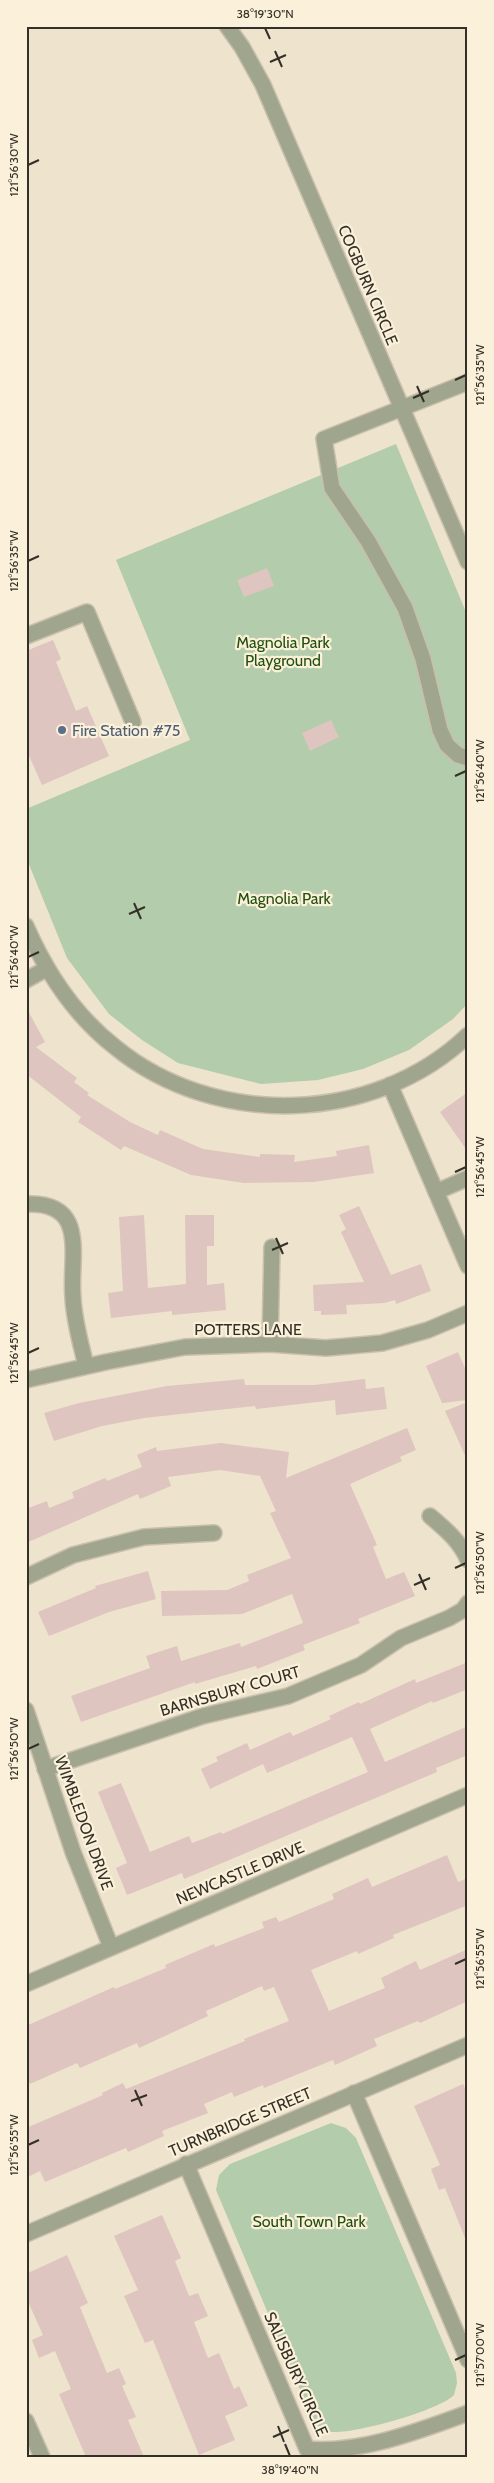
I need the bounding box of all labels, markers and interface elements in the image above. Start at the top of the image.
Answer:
text: 38°19'30"N [236,6,294,21]
text: 121°56'30"W [6,133,21,197]
street label: COGBURN CIRCLE [334,222,402,348]
text: 121°56'35"W [472,344,487,406]
text: 121°56'35"W [6,530,21,592]
park label: Magnolia Park Playground [236,633,331,670]
place label: Fire Station #75 [72,721,180,740]
marker: Fire Station #75 [56,724,68,736]
text: 121°56'40"W [472,739,487,803]
park label: Magnolia Park [237,889,332,908]
text: 121°56'40"W [6,925,21,989]
text: 121°56'45"W [472,1136,487,1198]
street label: POTTERS LANE [194,1320,302,1339]
text: 121°56'45"W [6,1322,21,1384]
text: 121°56'50"W [472,1531,487,1595]
street label: BARNSBURY COURT [158,1662,302,1720]
text: 121°56'50"W [6,1717,21,1781]
street label: WIMBLEDON DRIVE [51,1753,117,1893]
street label: NEWCASTLE DRIVE [173,1837,307,1909]
text: 121°56'55"W [472,1928,487,1990]
street label: TURNBRIDGE STREET [166,2083,315,2161]
text: 121°56'55"W [6,2114,21,2176]
park label: South Town Park [252,2212,366,2231]
street label: SALISBURY CIRCLE [260,2309,332,2439]
text: 121°57'00"W [472,2322,487,2387]
text: 38°19'40"N [261,2462,319,2477]

